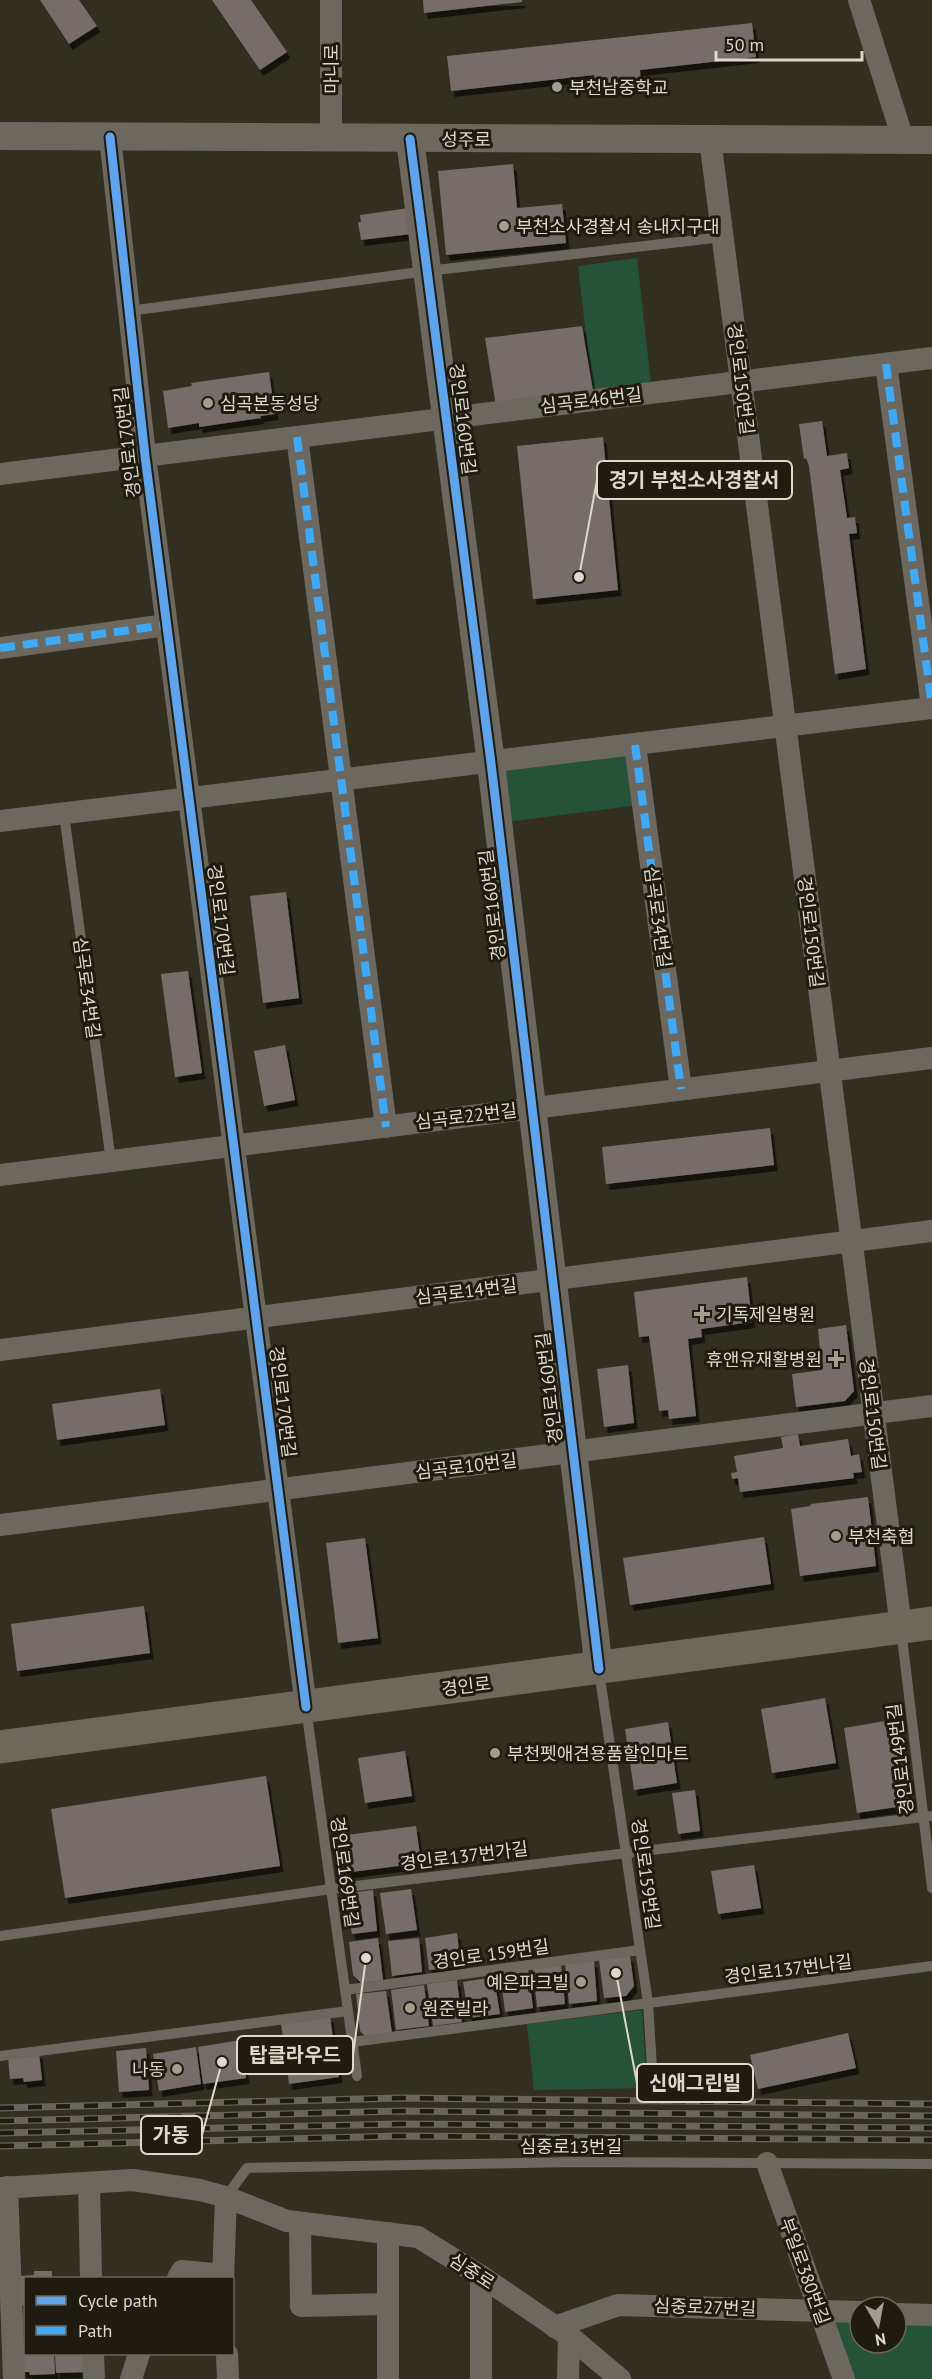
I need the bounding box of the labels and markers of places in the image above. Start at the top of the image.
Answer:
place label: 부천남중학교 [569,76,668,99]
marker: 부천남중학교 [550,80,564,94]
place label: 부천소사경찰서 송내지구대 [516,215,720,238]
marker: 부천소사경찰서 송내지구대 [497,219,511,233]
place label: 심곡본동성당 [220,392,319,415]
marker: 심곡본동성당 [201,396,215,410]
callout: 경기 부천소사경찰서 [597,461,792,499]
place label: 기독제일병원 [716,1303,815,1326]
marker: 기독제일병원 [693,1305,711,1323]
place label: 휴앤유재활병원 [706,1348,822,1371]
marker: 휴앤유재활병원 [827,1350,845,1368]
place label: 부천축협 [848,1525,914,1548]
marker: 부천축협 [829,1529,843,1543]
place label: 부천펫애견용품할인마트 [507,1742,689,1765]
marker: 부천펫애견용품할인마트 [488,1746,502,1760]
place label: 예은파크빌 [486,1971,569,1994]
marker: 예은파크빌 [574,1975,588,1989]
place label: 원준빌라 [422,1997,489,2020]
marker: 원준빌라 [403,2001,417,2015]
callout: 탑클라우드 [237,2036,353,2074]
place label: 나동 [132,2058,165,2081]
marker: 나동 [170,2062,184,2076]
callout: 신애그린빌 [637,2064,753,2102]
callout: 가동 [141,2116,202,2154]

